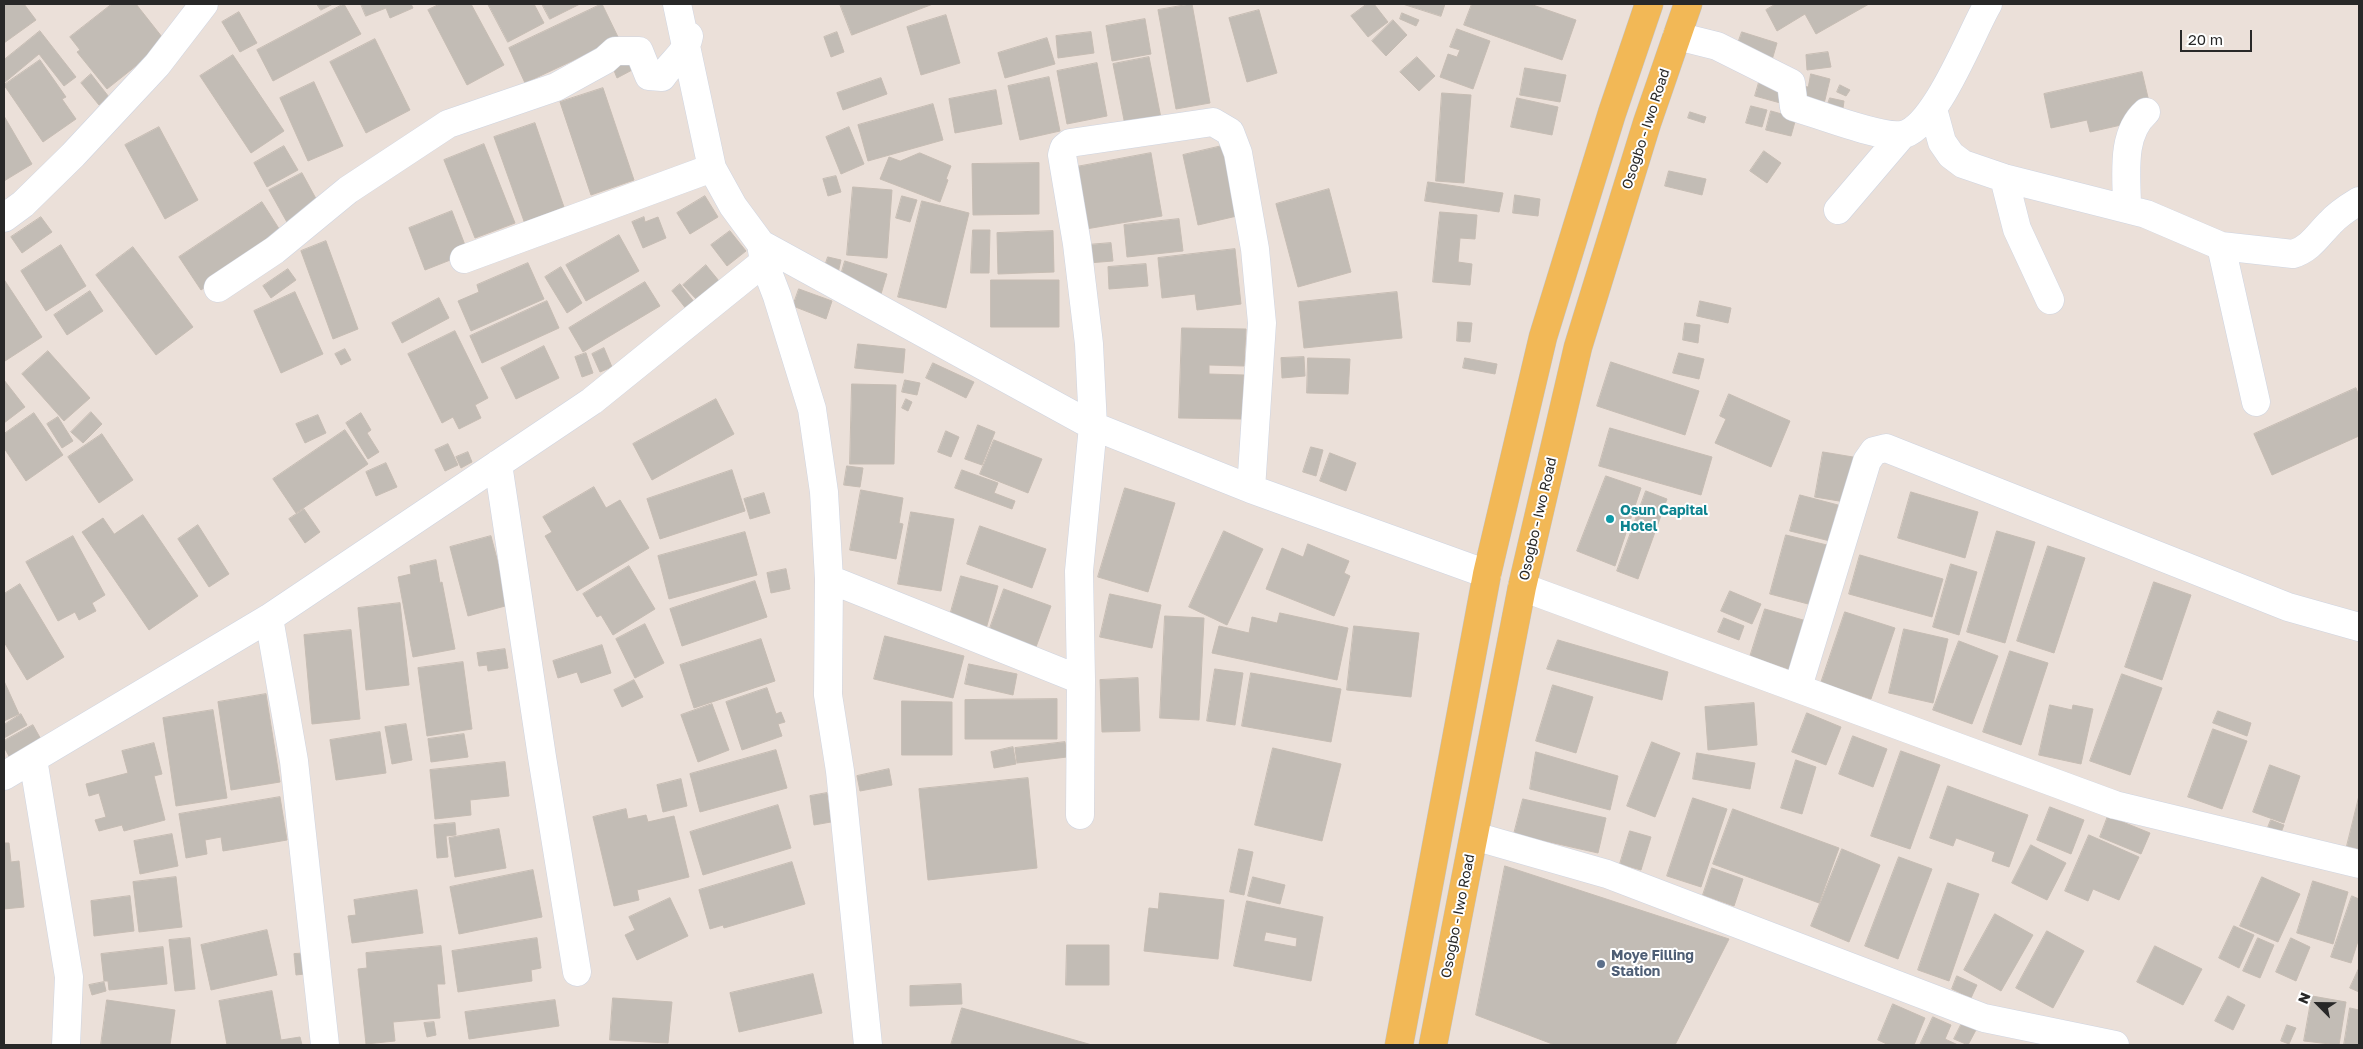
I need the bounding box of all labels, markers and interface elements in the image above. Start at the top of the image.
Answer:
scale bar [2183,20,2256,52]
text: 20 m [2188,30,2223,48]
street label: Osogbo - Iwo Road [1619,67,1673,191]
street label: Osogbo - Iwo Road [1516,456,1560,582]
place label: Osun Capital Hotel [1620,503,1708,536]
marker: Osun Capital Hotel [1604,513,1616,525]
street label: Osogbo - Iwo Road [1438,853,1478,979]
place label: Moye Filling Station [1611,948,1694,980]
marker: Moye Filling Station [1595,958,1607,970]
north arrow [2293,979,2343,1029]
text: N [2294,990,2314,1006]

